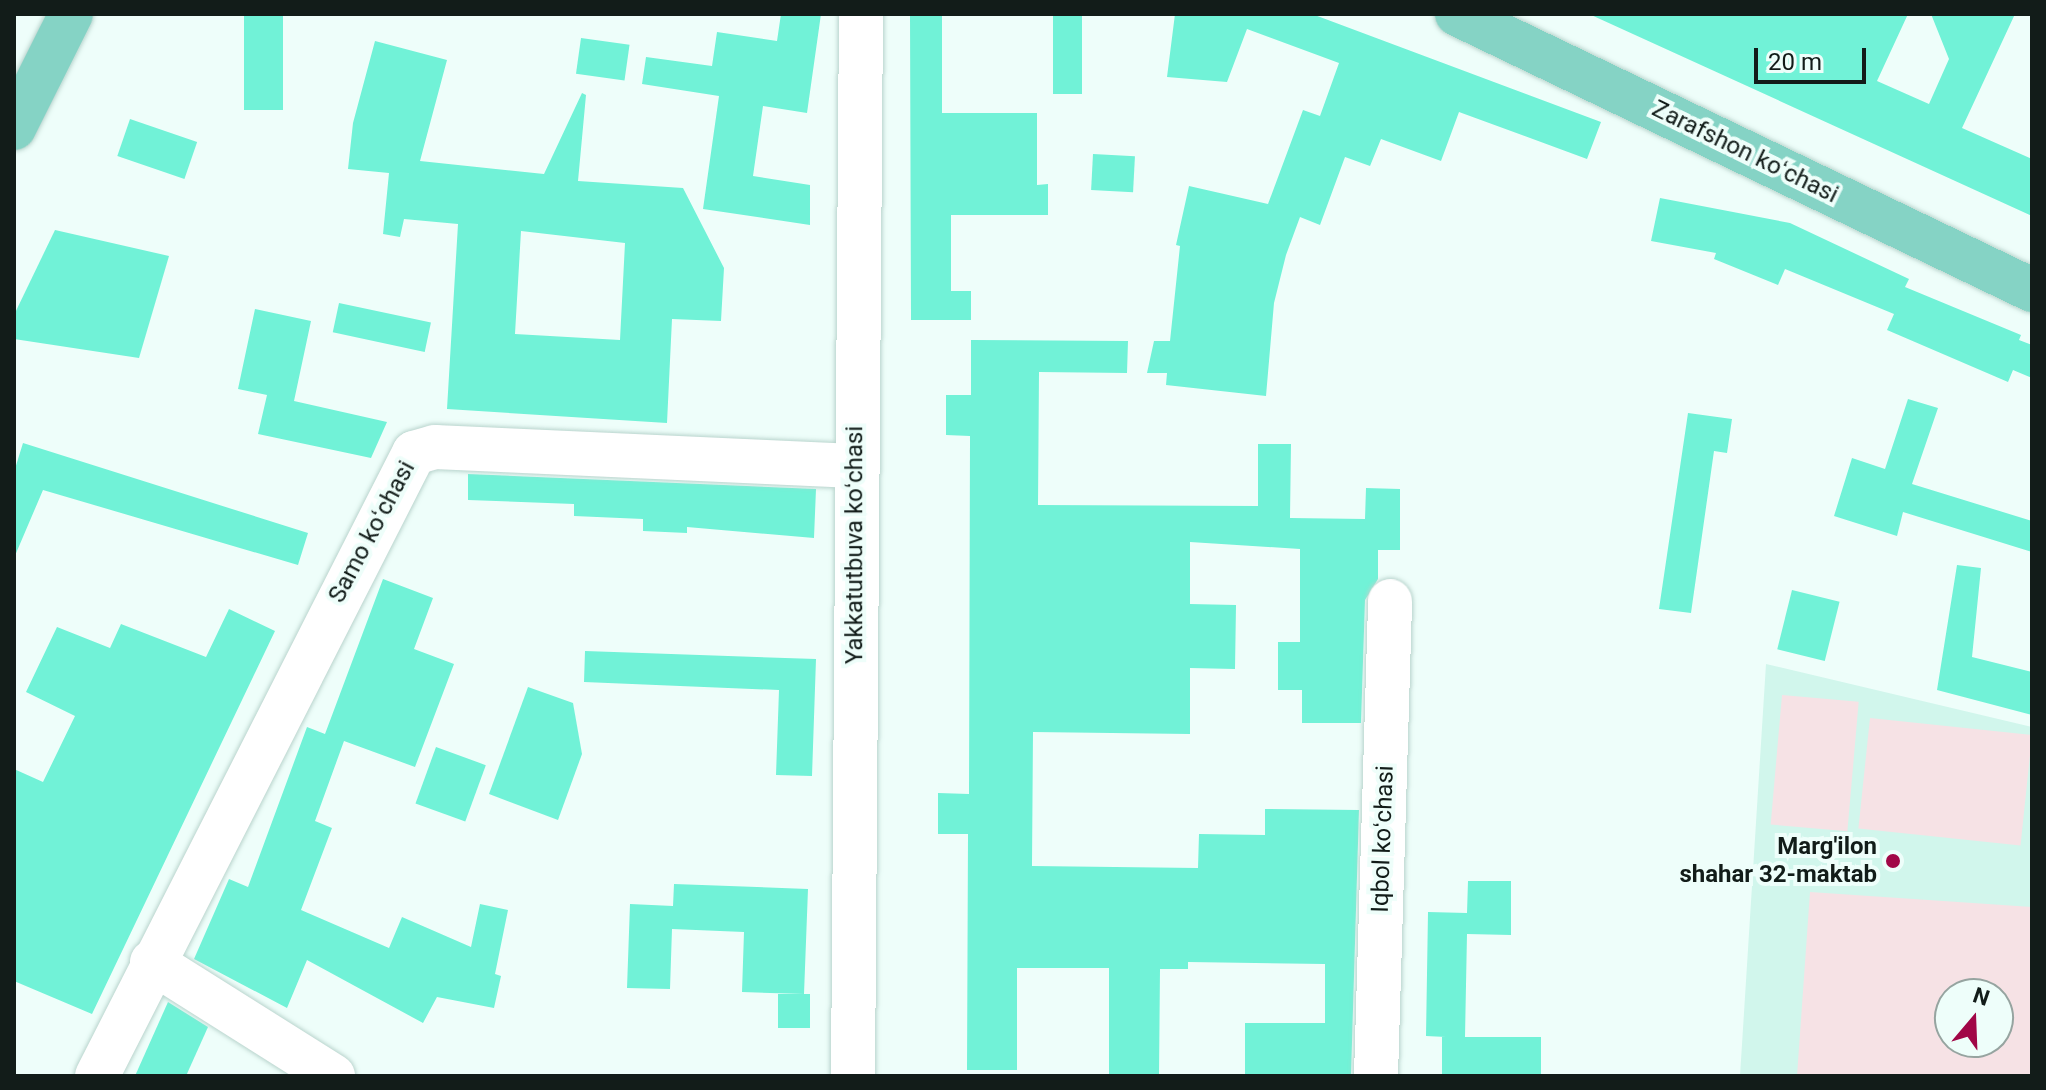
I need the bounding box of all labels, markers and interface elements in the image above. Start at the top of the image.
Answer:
scale bar [1758,32,1870,82]
text: 20 m [1768,48,1822,76]
street label: Zarafshon koʻchasi [1647,95,1843,209]
street label: Yakkatutbuva koʻchasi [841,426,869,664]
street label: Samo koʻchasi [323,456,421,608]
street label: Iqbol koʻchasi [1366,765,1400,913]
place label: Marg'ilon shahar 32-maktab [1679,833,1877,889]
marker: Marg'ilon shahar 32-maktab [1884,852,1902,870]
north arrow [1934,978,2014,1058]
text: N [1970,982,1993,1011]

